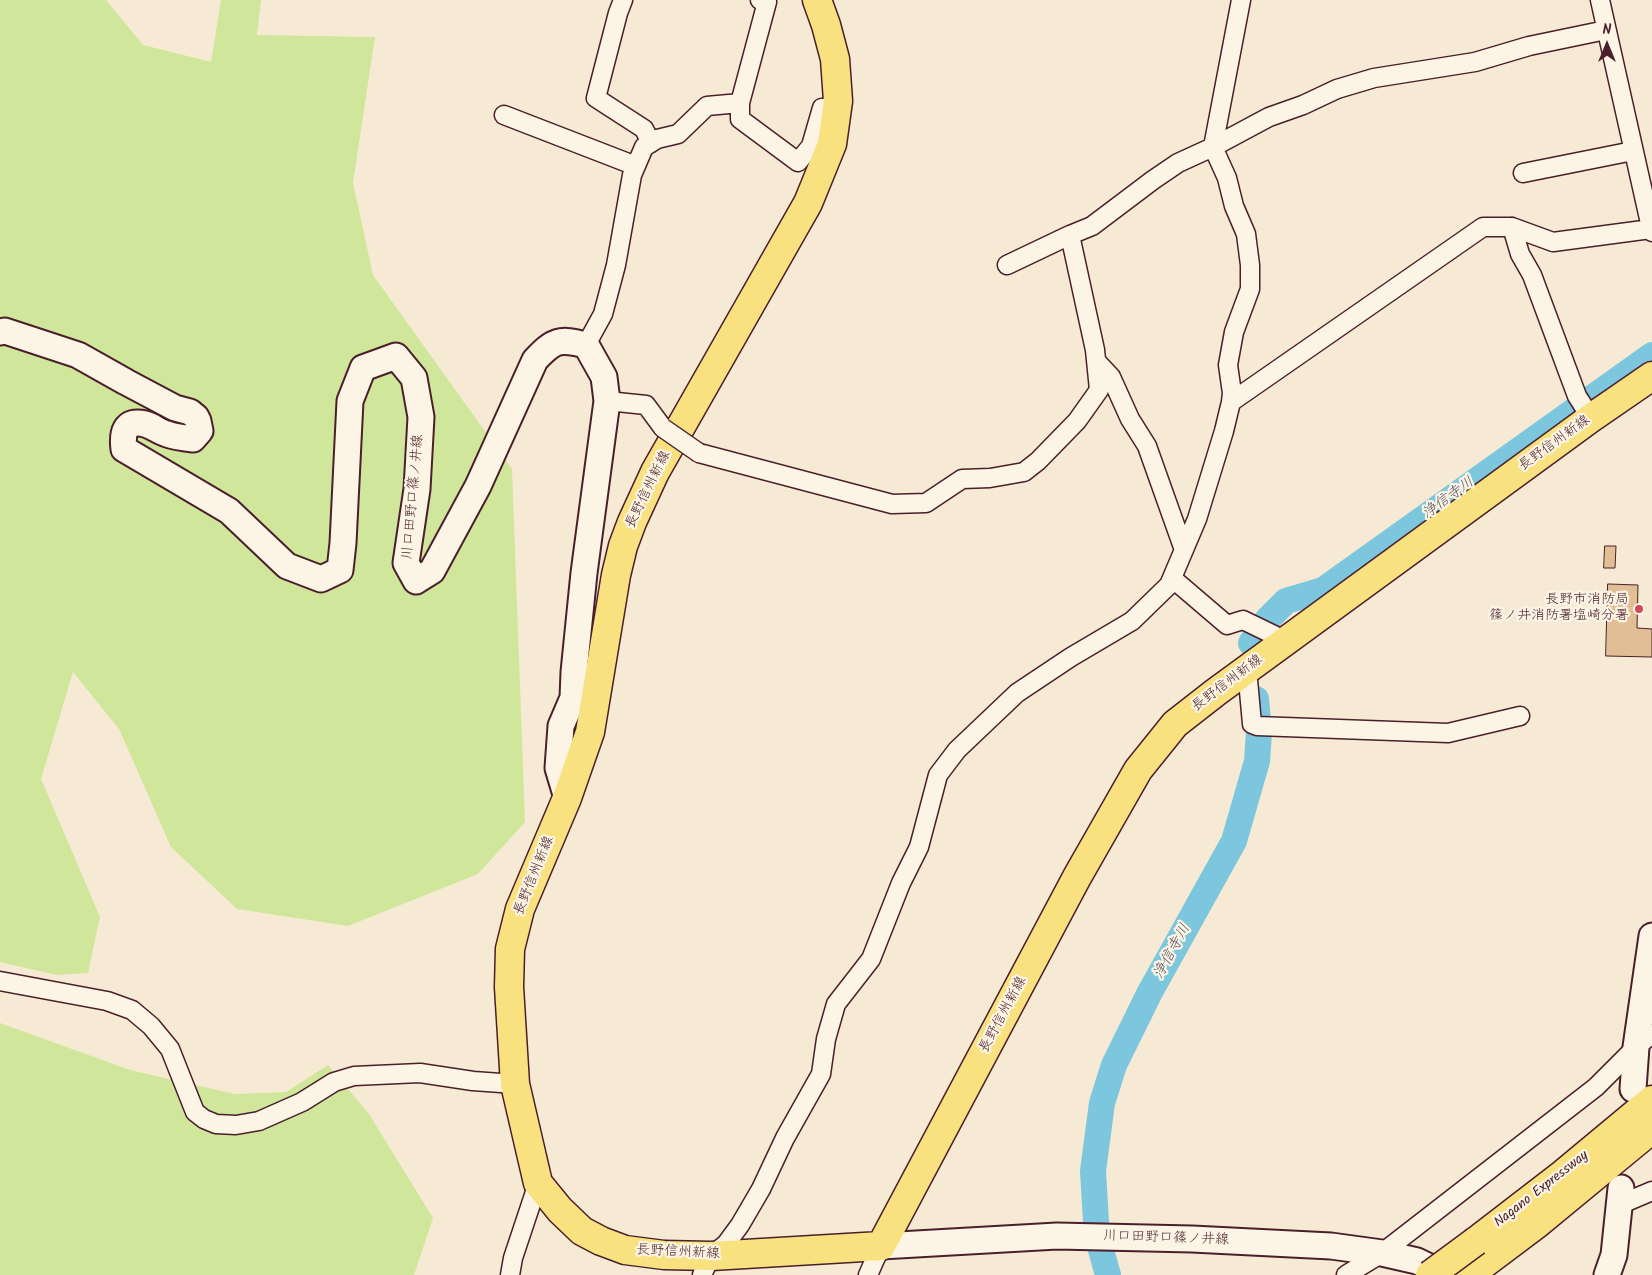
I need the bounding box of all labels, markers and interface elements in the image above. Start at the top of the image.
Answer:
text: N [1603,19,1611,41]
north arrow [1582,20,1632,70]
street label: 長野信州新線 [1516,413,1594,475]
street label: 川口田野口篠ノ井線 [400,434,428,560]
street label: 長野信州新線 [623,449,675,531]
water label: 浄信寺川 [1419,474,1479,524]
place label: 長野市消防局 篠ノ井消防署塩崎分署 [1489,593,1629,626]
marker: 長野市消防局 篠ノ井消防署塩崎分署 [1633,603,1645,615]
street label: 長野信州新線 [1189,652,1267,716]
street label: 長野信州新線 [511,834,559,918]
water label: 浄信寺川 [1151,921,1195,983]
street label: 長野信州新線 [977,974,1031,1056]
street label: Nagano Expressway [1492,1148,1592,1232]
street label: 川口田野口篠ノ井線 [1103,1228,1229,1250]
street label: 長野信州新線 [636,1242,720,1264]

